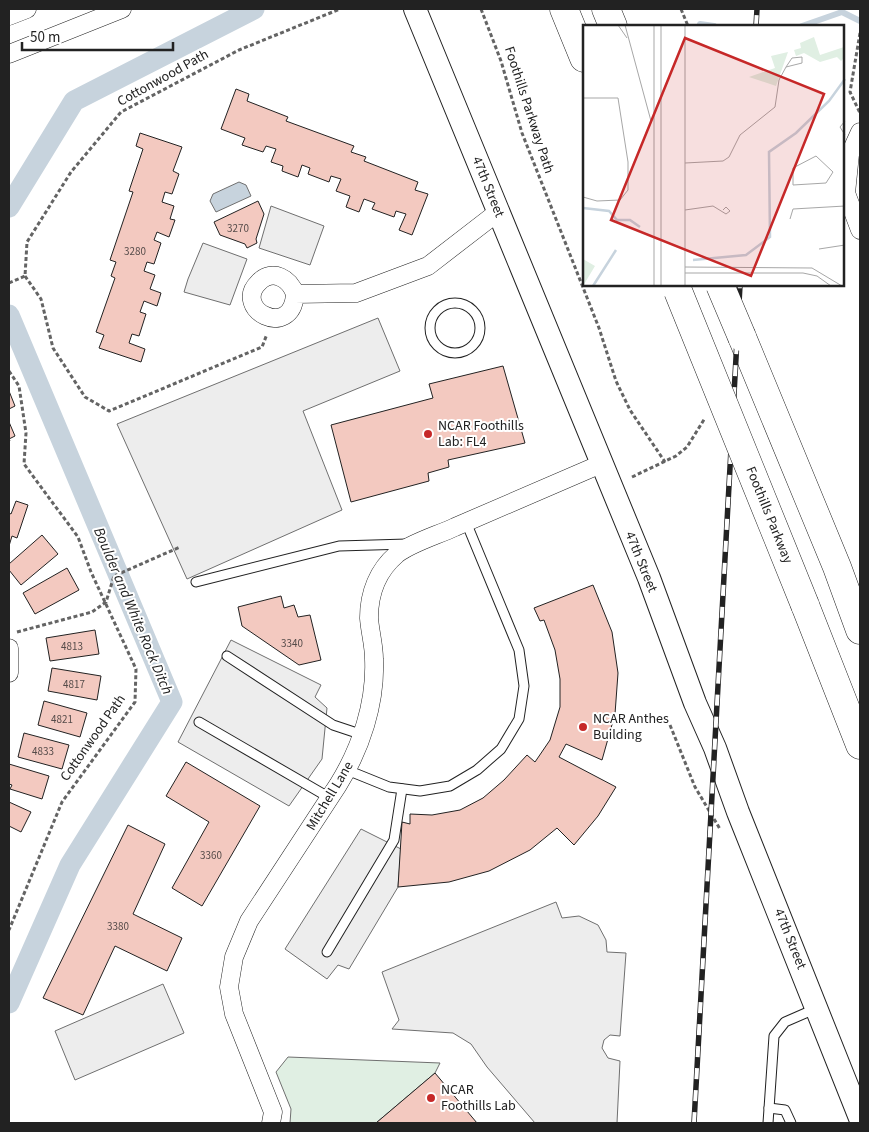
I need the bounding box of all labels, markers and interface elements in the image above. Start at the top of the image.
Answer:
scale bar [22,20,174,52]
inset map [583,25,844,286]
text: 50 m [30,27,60,48]
street label: Foothills Parkway Path [499,44,559,176]
street label: Cottonwood Path [114,45,212,111]
street label: 47th Street [467,154,509,221]
house number: 3270 [227,221,249,236]
house number: 3280 [124,244,146,259]
place label: NCAR Foothills Lab: FL4 [438,416,524,452]
marker: NCAR Foothills Lab: FL4 [422,428,434,440]
street label: Foothills Parkway [740,464,798,567]
water label: Boulder and White Rock Ditch [88,524,178,698]
street label: 47th Street [620,529,662,596]
house number: 3340 [281,636,303,651]
house number: 4813 [61,639,83,654]
house number: 4817 [63,677,85,692]
street label: Cottonwood Path [56,691,130,785]
place label: NCAR Anthes Building [593,709,669,745]
house number: 4821 [51,712,73,727]
marker: NCAR Anthes Building [577,721,589,733]
house number: 4833 [32,744,54,759]
street label: Mitchell Lane [301,758,359,834]
house number: 3360 [200,848,222,863]
street label: 47th Street [769,906,811,973]
house number: 3380 [107,919,129,934]
place label: NCAR Foothills Lab [441,1080,516,1116]
marker: NCAR Foothills Lab [425,1092,437,1104]

